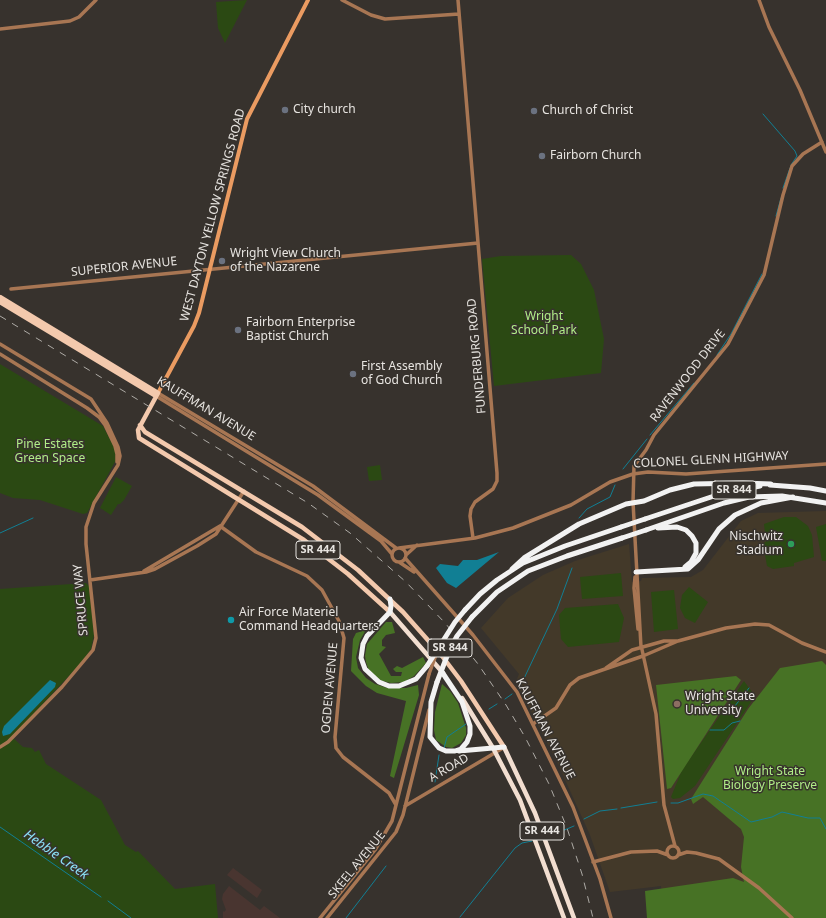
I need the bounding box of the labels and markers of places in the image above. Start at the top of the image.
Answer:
place label: City church [293,103,356,117]
place label: Church of Christ [542,104,633,118]
marker: City church [280,105,290,115]
marker: Church of Christ [529,106,539,116]
place label: Fairborn Church [550,149,641,163]
marker: Fairborn Church [537,151,547,161]
place label: Wright View Church of the Nazarene [230,247,341,275]
marker: Wright View Church of the Nazarene [217,256,227,266]
place label: Fairborn Enterprise Baptist Church [246,316,355,344]
marker: Fairborn Enterprise Baptist Church [233,325,243,335]
place label: First Assembly of God Church [361,360,442,388]
marker: First Assembly of God Church [348,369,358,379]
place label: Nischwitz Stadium [729,530,783,558]
marker: Nischwitz Stadium [786,539,796,549]
place label: Air Force Materiel Command Headquarters [239,606,379,634]
marker: Air Force Materiel Command Headquarters [226,615,236,625]
place label: Wright State University [685,690,755,718]
marker: Wright State University [672,699,682,709]

